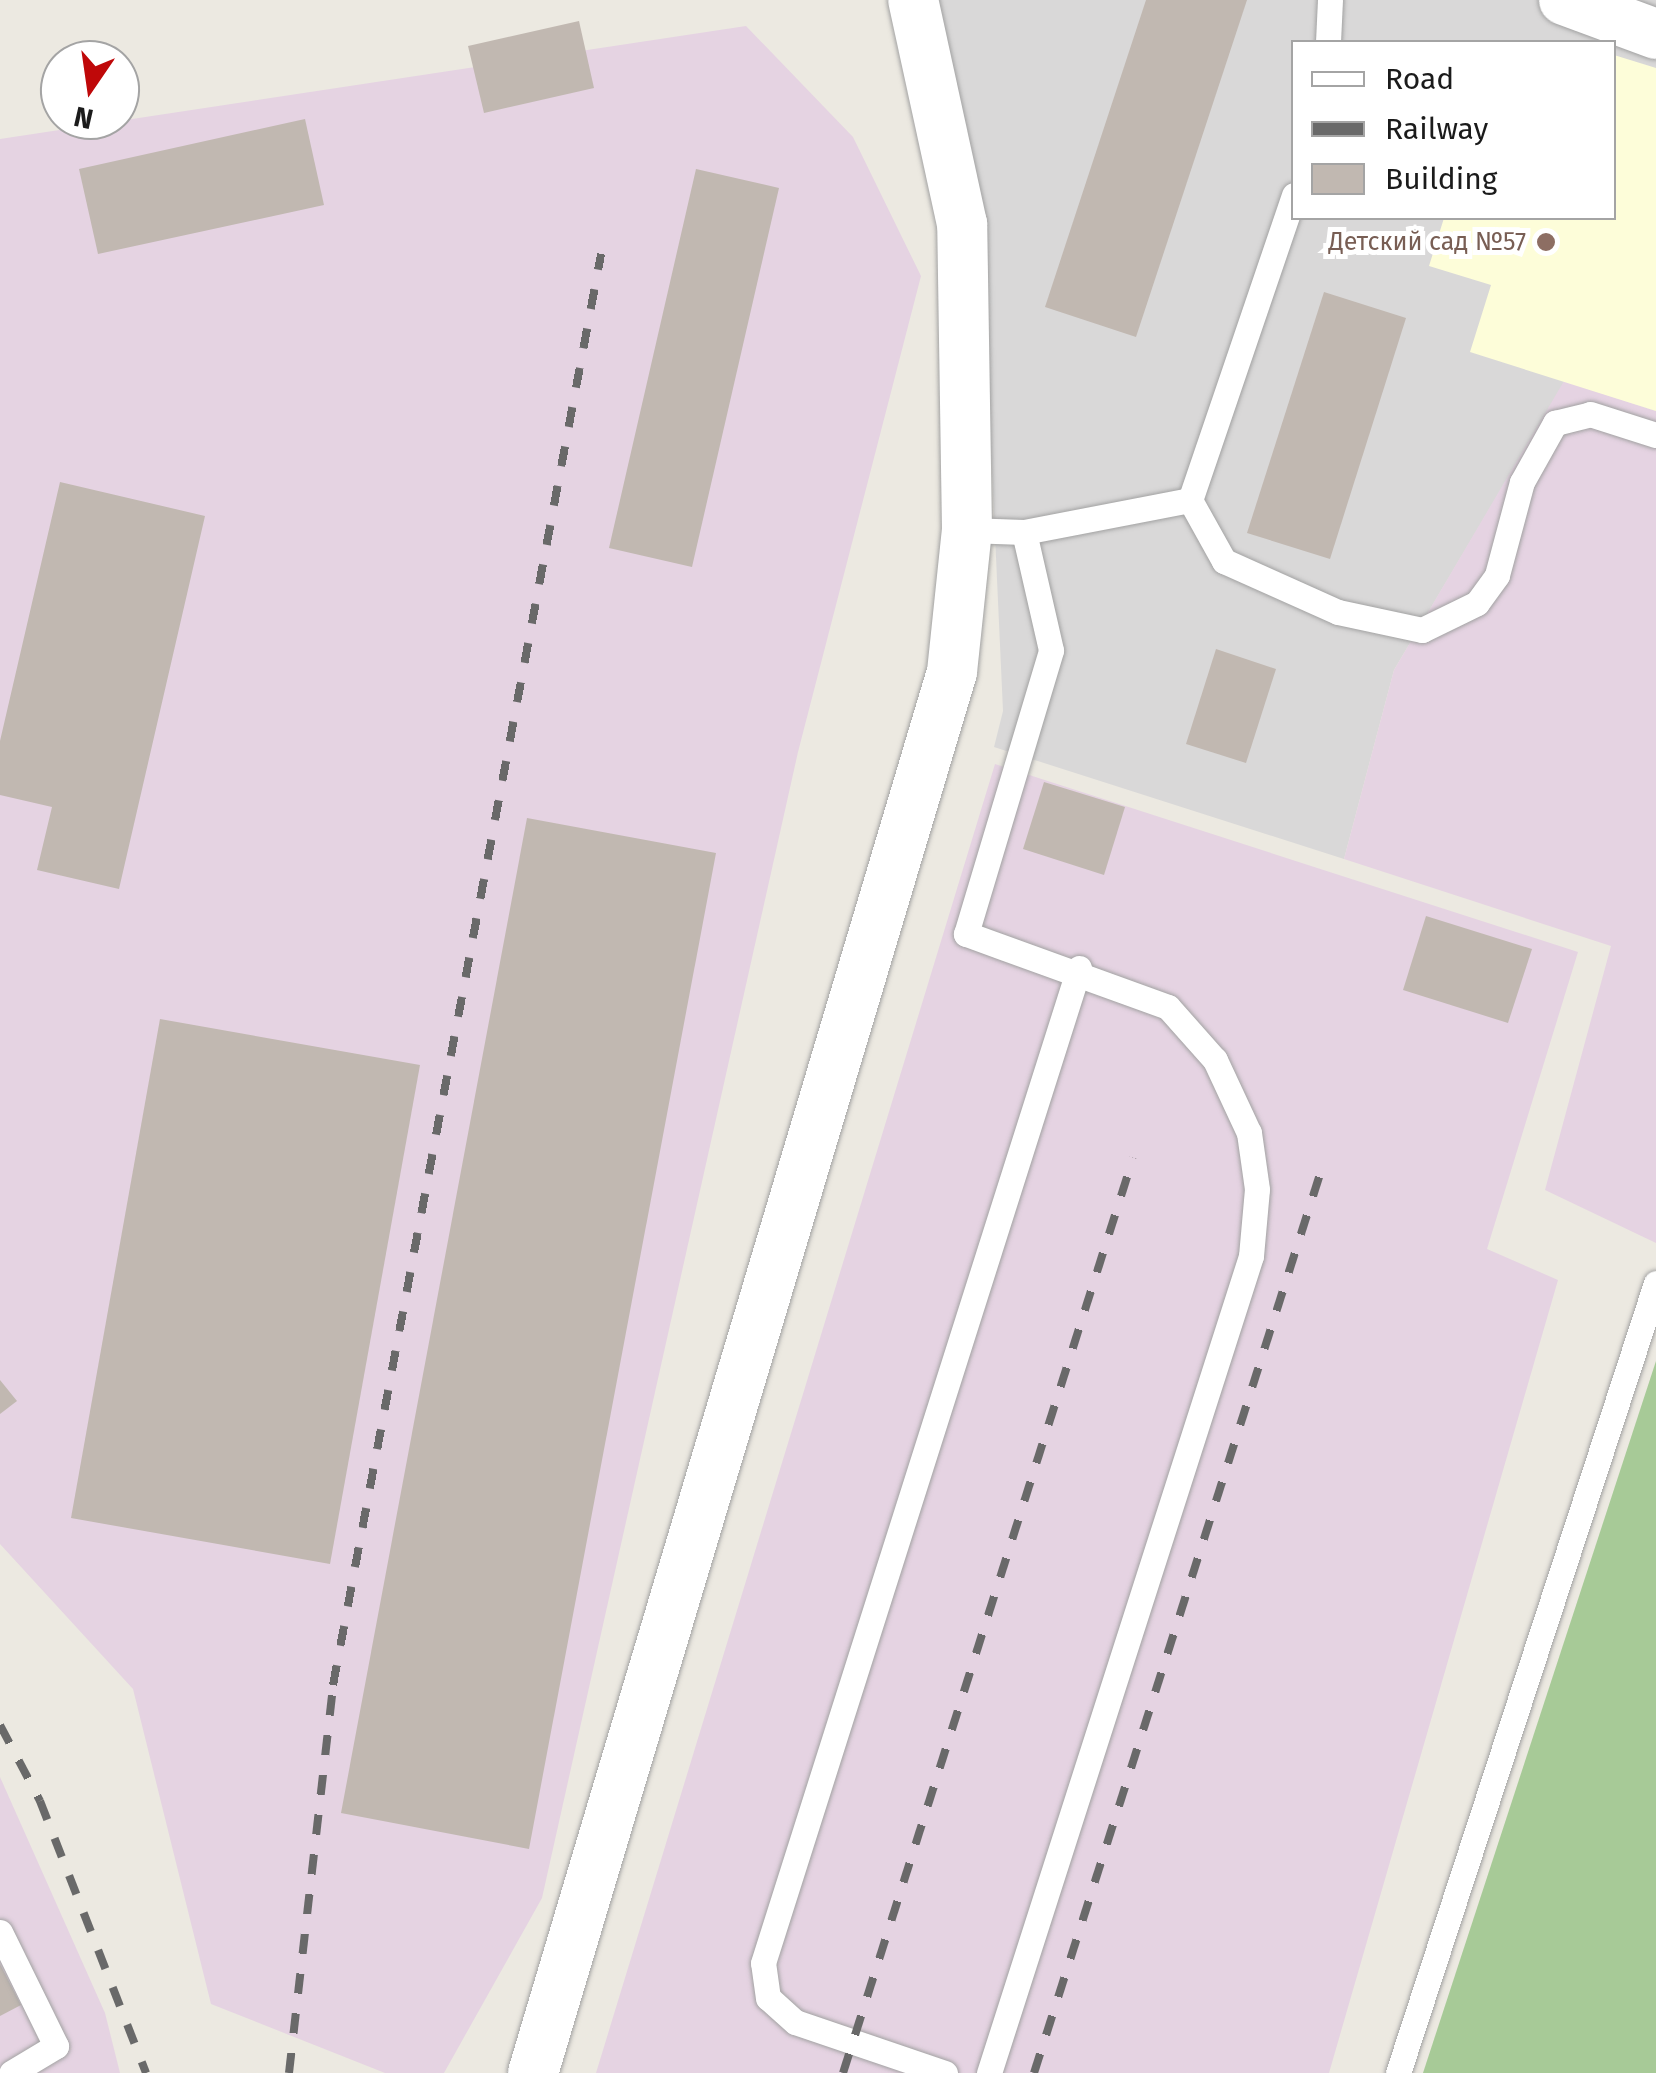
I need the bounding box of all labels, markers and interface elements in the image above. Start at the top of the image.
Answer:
north arrow [40,40,140,140]
legend [1291,40,1616,220]
text: Road [1385,61,1454,97]
text: N [71,100,96,136]
text: Railway [1385,111,1488,147]
text: Building [1385,161,1497,197]
place label: Детский сад №57 [1329,227,1526,257]
marker: Детский сад №57 [1535,231,1557,253]

